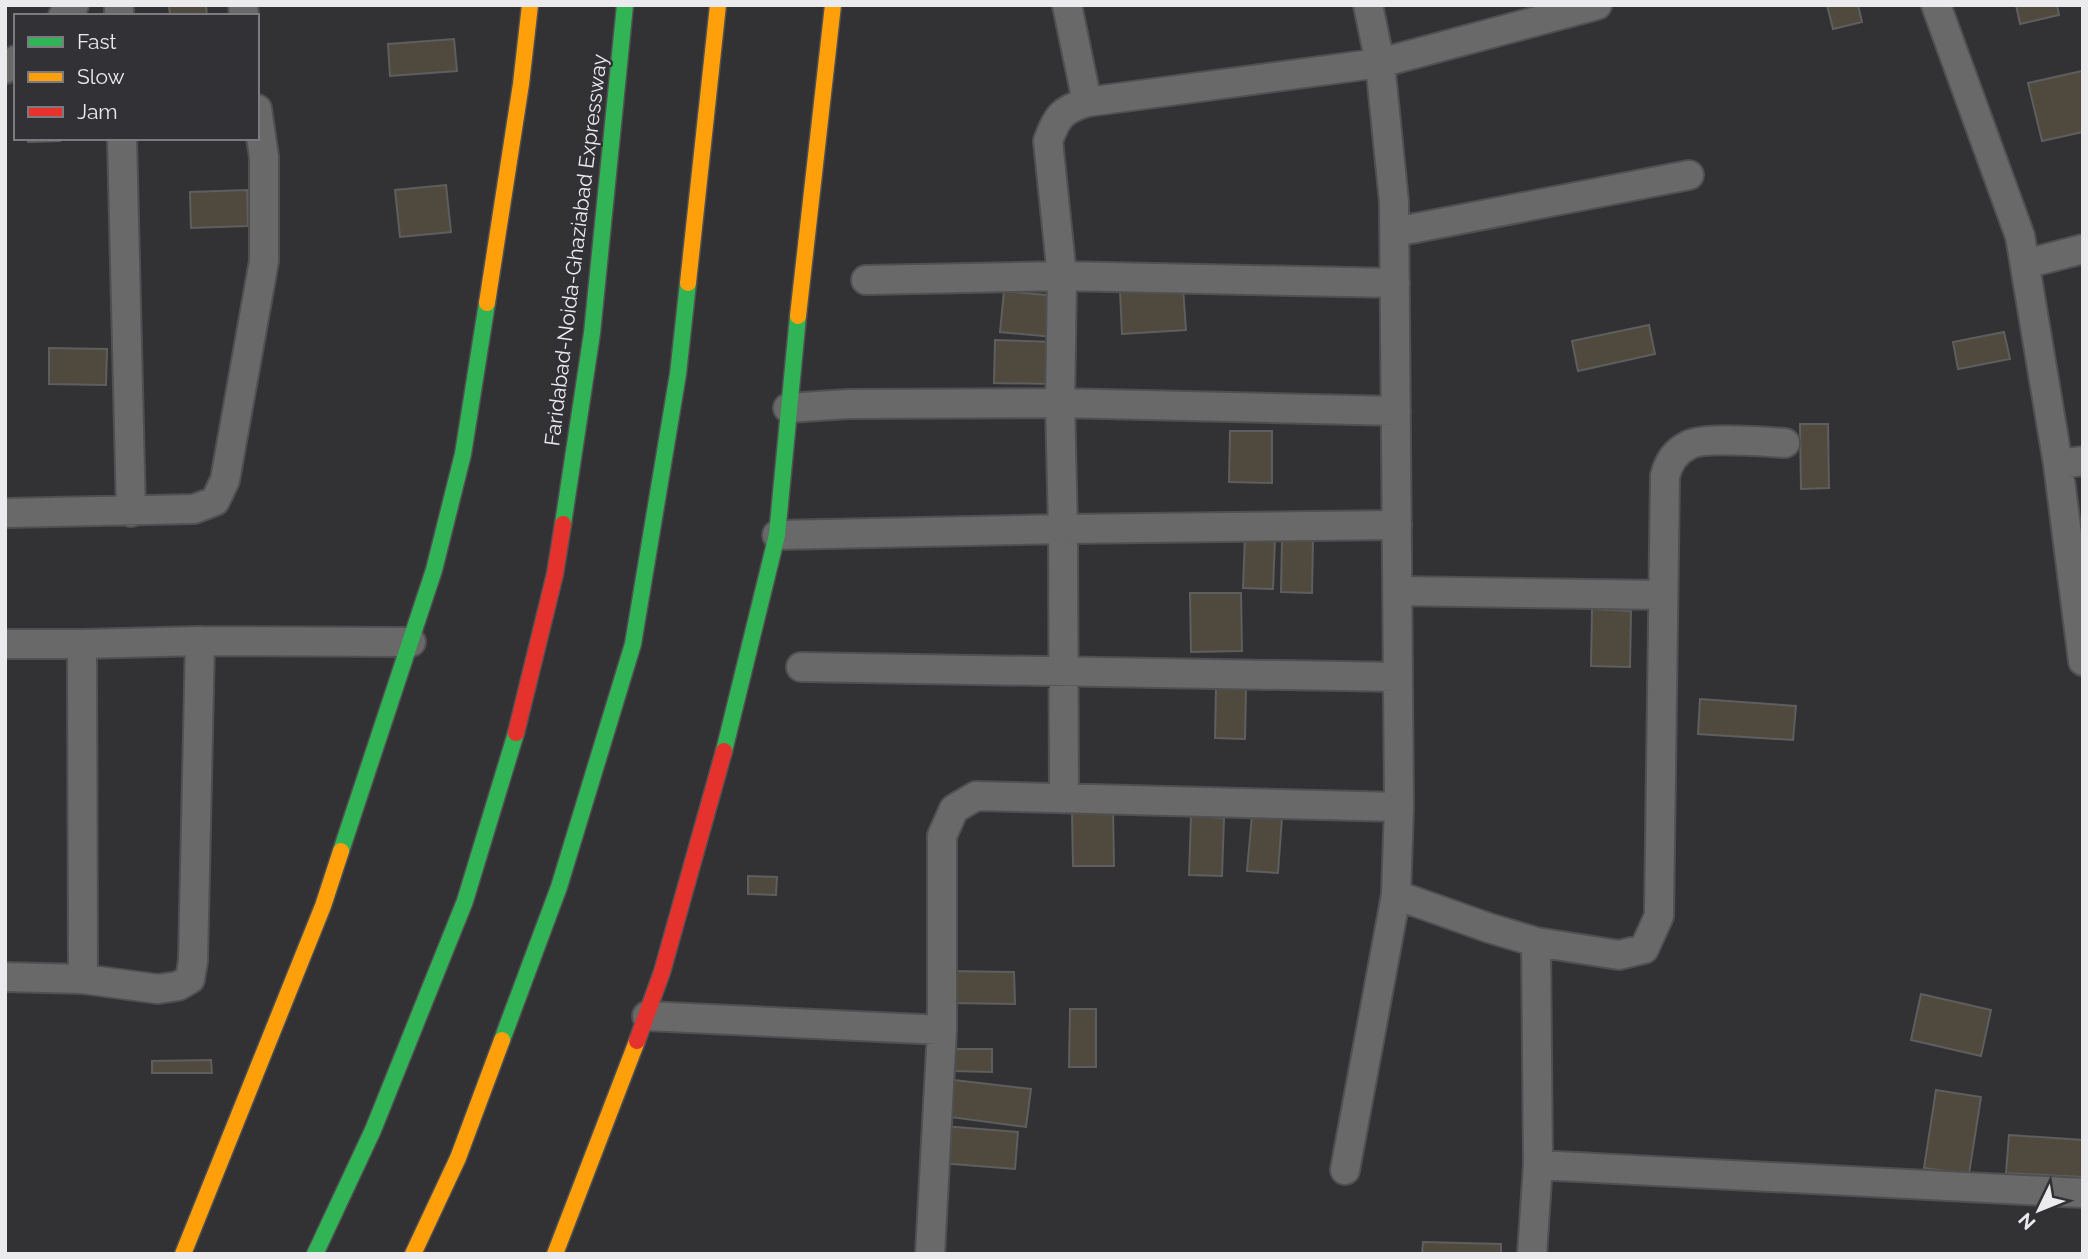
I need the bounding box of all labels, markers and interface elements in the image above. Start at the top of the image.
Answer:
legend [14,14,259,140]
text: Fast [77,29,117,54]
street label: Faridabad-Noida-Ghaziabad Expressway [539,53,612,447]
text: Slow [77,64,125,89]
text: Jam [77,99,118,124]
north arrow [2004,1175,2074,1245]
text: N [2014,1209,2040,1234]

